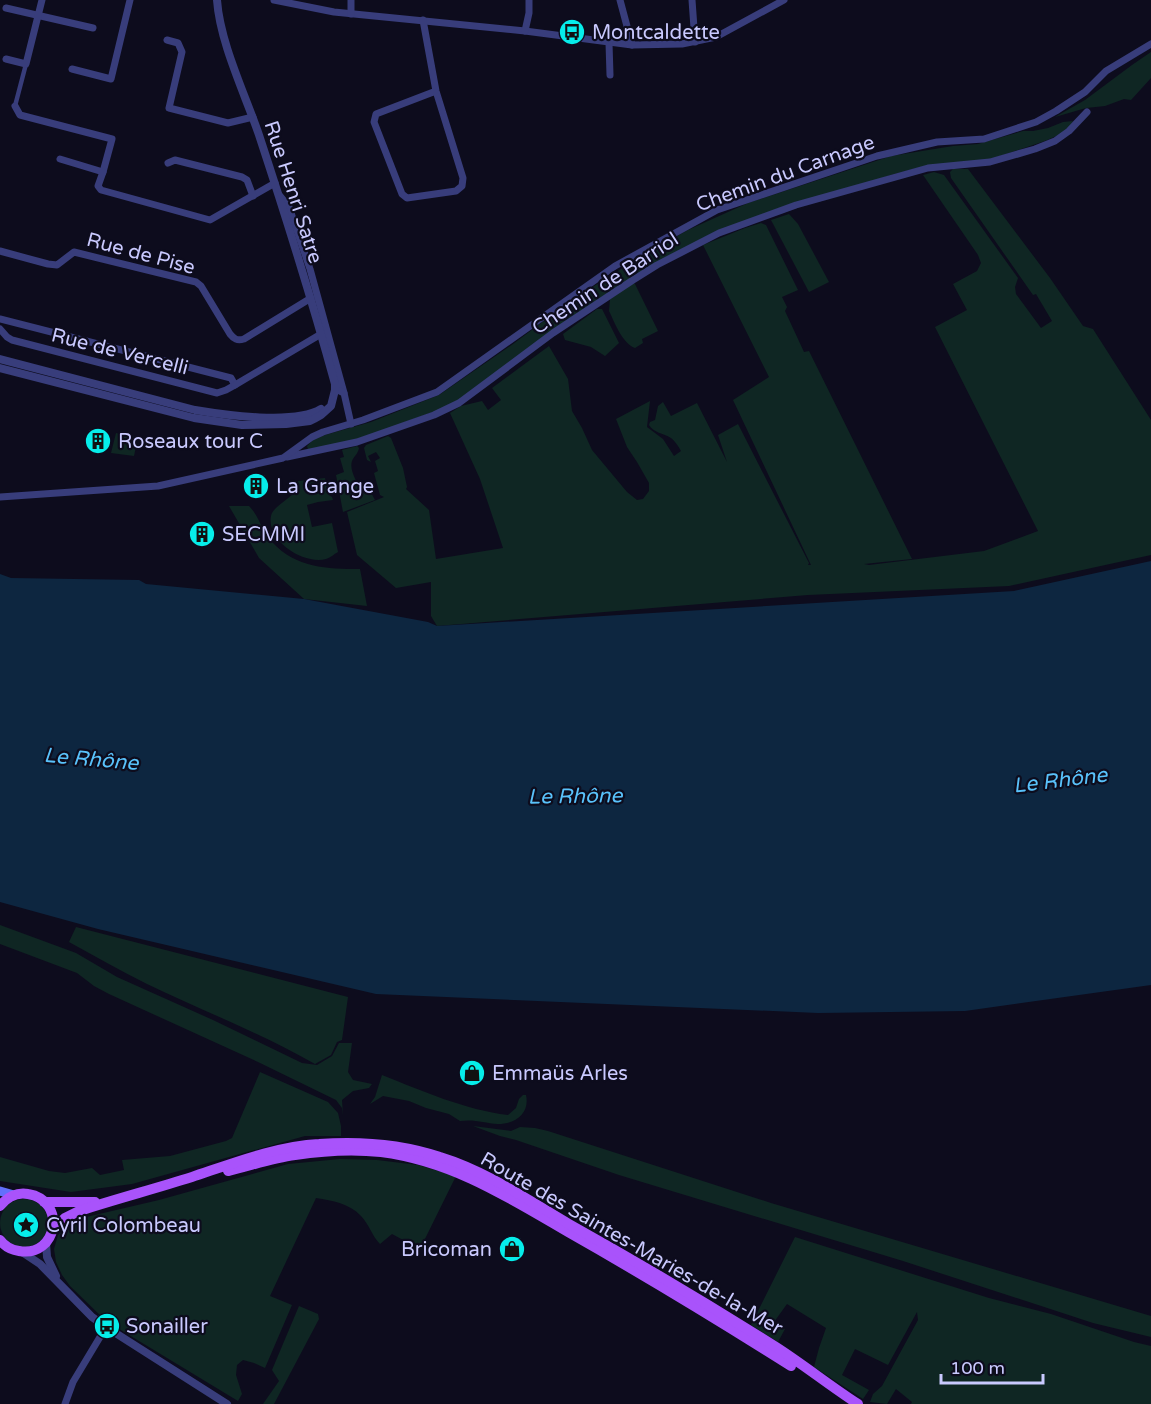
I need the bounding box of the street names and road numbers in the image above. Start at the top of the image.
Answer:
street label: Rue Henri Satre [259,118,327,267]
street label: Chemin du Carnage [693,130,878,217]
street label: Rue de Pise [84,228,198,280]
street label: Chemin de Barriol [528,228,683,340]
street label: Rue de Vercelli [49,323,191,381]
street label: Route des Saintes-Maries-de-la-Mer [476,1147,787,1341]

